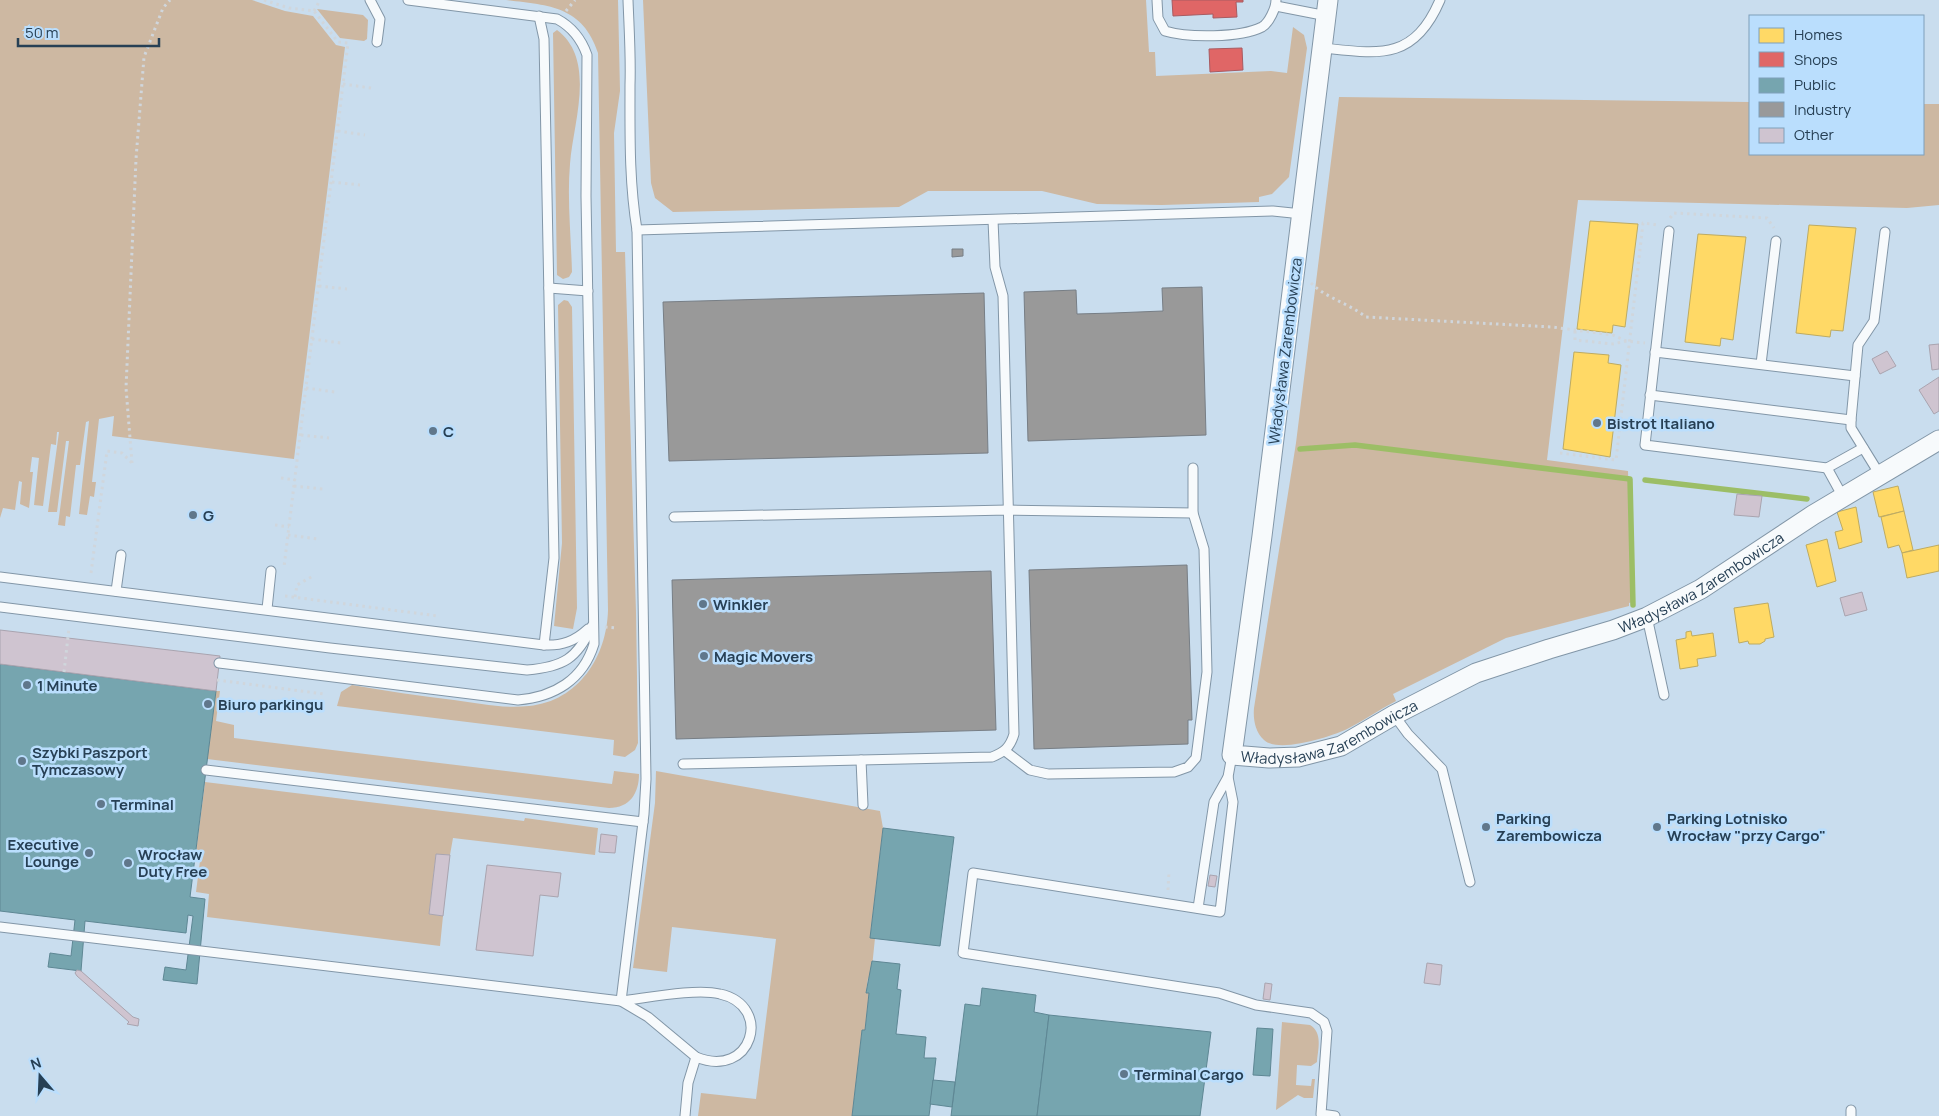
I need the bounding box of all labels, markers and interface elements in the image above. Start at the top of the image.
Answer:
scale bar [18,15,159,47]
legend [1749,15,1924,155]
text: 50 m [25,22,59,43]
text: Homes [1794,24,1843,45]
text: Shops [1794,49,1838,70]
text: Public [1794,74,1836,95]
text: Industry [1794,99,1851,120]
text: Other [1794,124,1835,145]
street label: Władysława Zarembowicza [1263,256,1307,446]
place label: Bistrot Italiano [1607,413,1715,434]
marker: Bistrot Italiano [1591,417,1603,429]
place label: C [443,421,454,442]
marker: C [427,425,439,437]
place label: G [203,505,214,526]
marker: G [187,509,199,521]
street label: Władysława Zarembowicza [1615,527,1788,638]
place label: Winkler [713,594,768,615]
marker: Winkler [697,598,709,610]
place label: Magic Movers [714,646,813,667]
marker: Magic Movers [698,650,710,662]
place label: 1 Minute [37,675,97,696]
marker: 1 Minute [21,679,33,691]
place label: Biuro parkingu [218,694,323,715]
street label: Władysława Zarembowicza [1240,694,1421,769]
marker: Biuro parkingu [202,698,214,710]
place label: Szybki Paszport Tymczasowy [32,742,148,780]
marker: Szybki Paszport Tymczasowy [16,755,28,767]
place label: Terminal [111,794,174,815]
marker: Terminal [95,798,107,810]
place label: Parking Zarembowicza [1496,808,1602,846]
place label: Parking Lotnisko Wrocław "przy Cargo" [1667,808,1826,846]
marker: Parking Zarembowicza [1480,821,1492,833]
marker: Parking Lotnisko Wrocław "przy Cargo" [1651,821,1663,833]
place label: Executive Lounge [7,834,79,872]
place label: Wrocław Duty Free [138,844,207,882]
marker: Executive Lounge [83,847,95,859]
marker: Wrocław Duty Free [122,857,134,869]
north arrow [15,1051,65,1101]
text: N [28,1053,43,1074]
place label: Terminal Cargo [1134,1064,1244,1085]
marker: Terminal Cargo [1118,1068,1130,1080]

